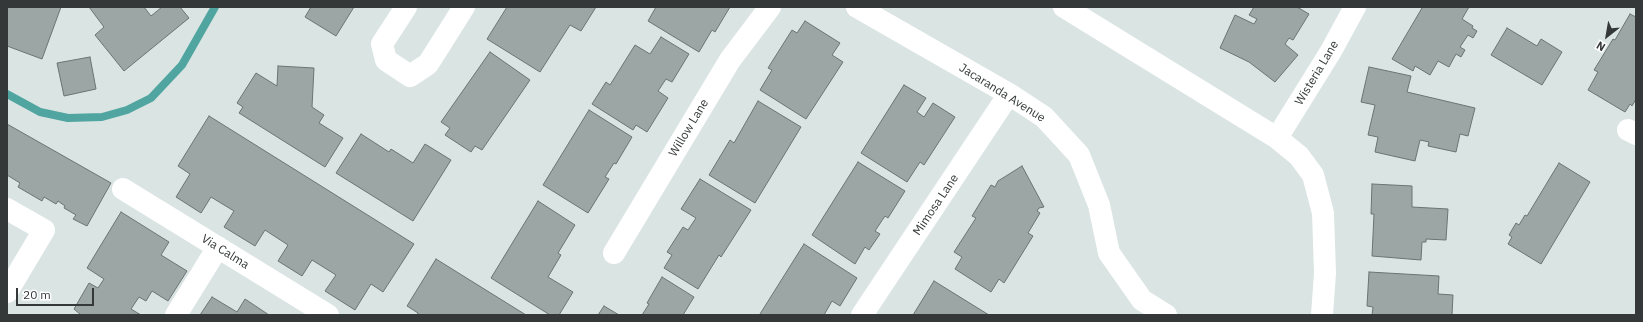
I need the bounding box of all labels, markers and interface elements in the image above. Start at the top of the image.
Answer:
north arrow [1587,16,1627,56]
street label: Wisteria Lane [1292,38,1342,108]
text: N [1594,38,1608,54]
street label: Jacaranda Avenue [956,61,1048,125]
street label: Willow Lane [666,97,712,159]
street label: Mimosa Lane [910,172,962,238]
street label: Via Calma [198,232,252,272]
scale bar [18,280,96,306]
text: 20 m [23,287,51,302]

